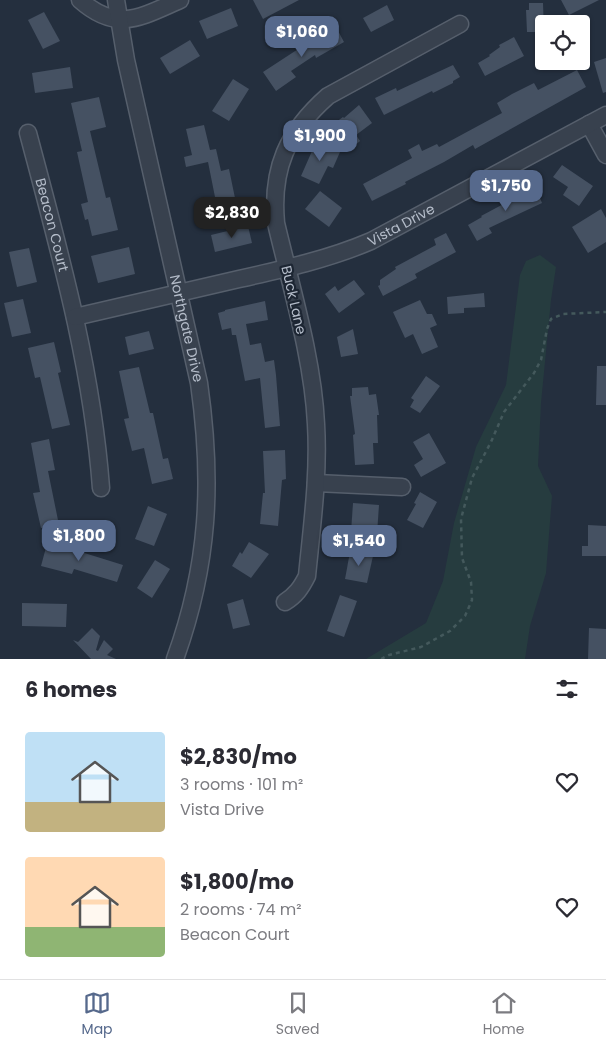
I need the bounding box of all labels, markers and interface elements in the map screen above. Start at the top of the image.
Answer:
pin: $1,060 [261,15,343,58]
map controls [535,15,590,70]
button: locate [535,15,590,70]
text: $1,060 [276,20,328,43]
pin: $1,900 [279,120,361,162]
text: $1,900 [294,124,346,147]
pin: $1,750 [465,170,547,212]
text: $1,750 [481,174,531,197]
street label: Beacon Court [30,176,74,274]
pin: $2,830 [191,196,273,239]
street label: Vista Drive [364,199,439,251]
text: $2,830 [205,201,259,224]
street label: Buck Lane [276,264,312,337]
street label: Northgate Drive [165,273,209,384]
pin: $1,800 [38,520,120,562]
text: $1,800 [53,524,105,547]
pin: $1,540 [318,524,400,567]
text: $1,540 [333,529,385,552]
text: 6 homes [25,675,117,704]
icon: filters [553,675,581,703]
text: $2,830/mo [180,742,297,771]
icon: home [65,752,125,812]
icon: heart [553,768,581,796]
text: 3 rooms · 101 m² [180,773,303,796]
text: Vista Drive [180,798,264,821]
text: $1,800/mo [180,867,294,896]
icon: home [65,877,125,937]
icon: heart [553,893,581,921]
text: 2 rooms · 74 m² [180,898,302,921]
text: Beacon Court [180,923,290,946]
tab: Map [82,989,113,1040]
tab: Saved [276,989,319,1040]
tab: Home [483,989,524,1040]

